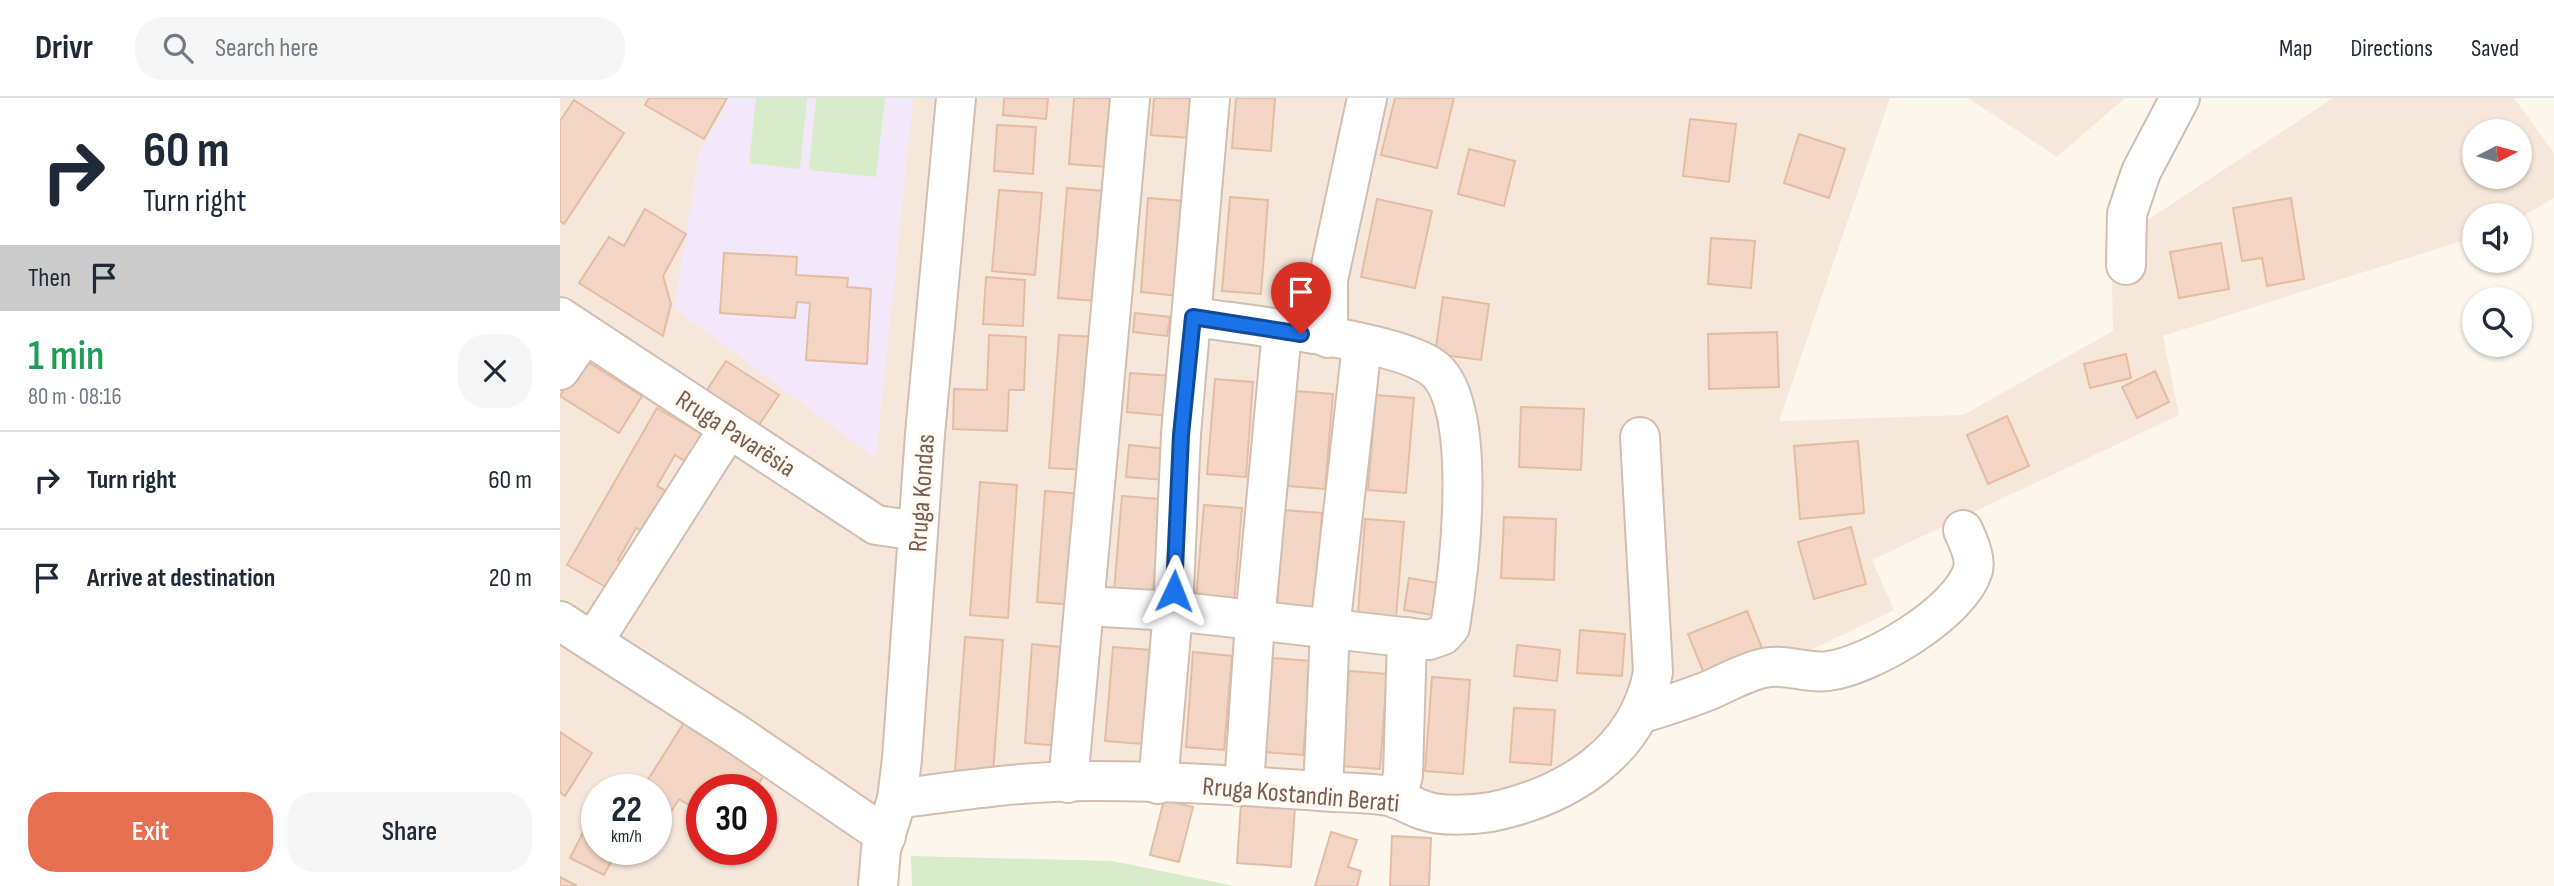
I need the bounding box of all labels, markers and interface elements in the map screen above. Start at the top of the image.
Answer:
search box [135,17,625,80]
text: Drivr [35,28,93,68]
icon: search [159,29,197,67]
text: Search here [215,33,318,64]
text: Map [2279,34,2312,63]
text: Directions [2350,34,2433,63]
text: Saved [2471,34,2519,63]
north arrow [2462,119,2532,189]
map controls [2462,119,2532,357]
text: 60 m [143,122,230,181]
icon: right [28,126,119,217]
text: Turn right [143,182,247,221]
button: sound [2462,203,2532,273]
icon: arrive [85,259,123,297]
pin [1271,262,1331,334]
text: Then [28,263,71,294]
icon: arrive [1282,273,1320,311]
button: search [2462,287,2532,357]
text: 1 min [28,331,104,382]
button: close [458,334,532,408]
text: 80 m · 08:16 [28,383,121,411]
street label: Rruga Pavarësia [670,384,801,484]
street label: Rruga Kondas [903,433,942,553]
icon: right [28,461,66,499]
text: Turn right [87,465,176,496]
text: 60 m [488,465,532,496]
position arrow [1137,554,1211,628]
icon: arrive [28,559,66,597]
text: Arrive at destination [87,563,275,594]
text: 20 m [489,563,532,594]
street label: Rruga Kostandin Berati [1201,771,1401,820]
speed limit sign: 30 [686,774,777,865]
text: 22 [611,789,642,832]
button: Exit [28,792,273,872]
button: Share [287,792,532,872]
text: km/h [611,826,642,847]

